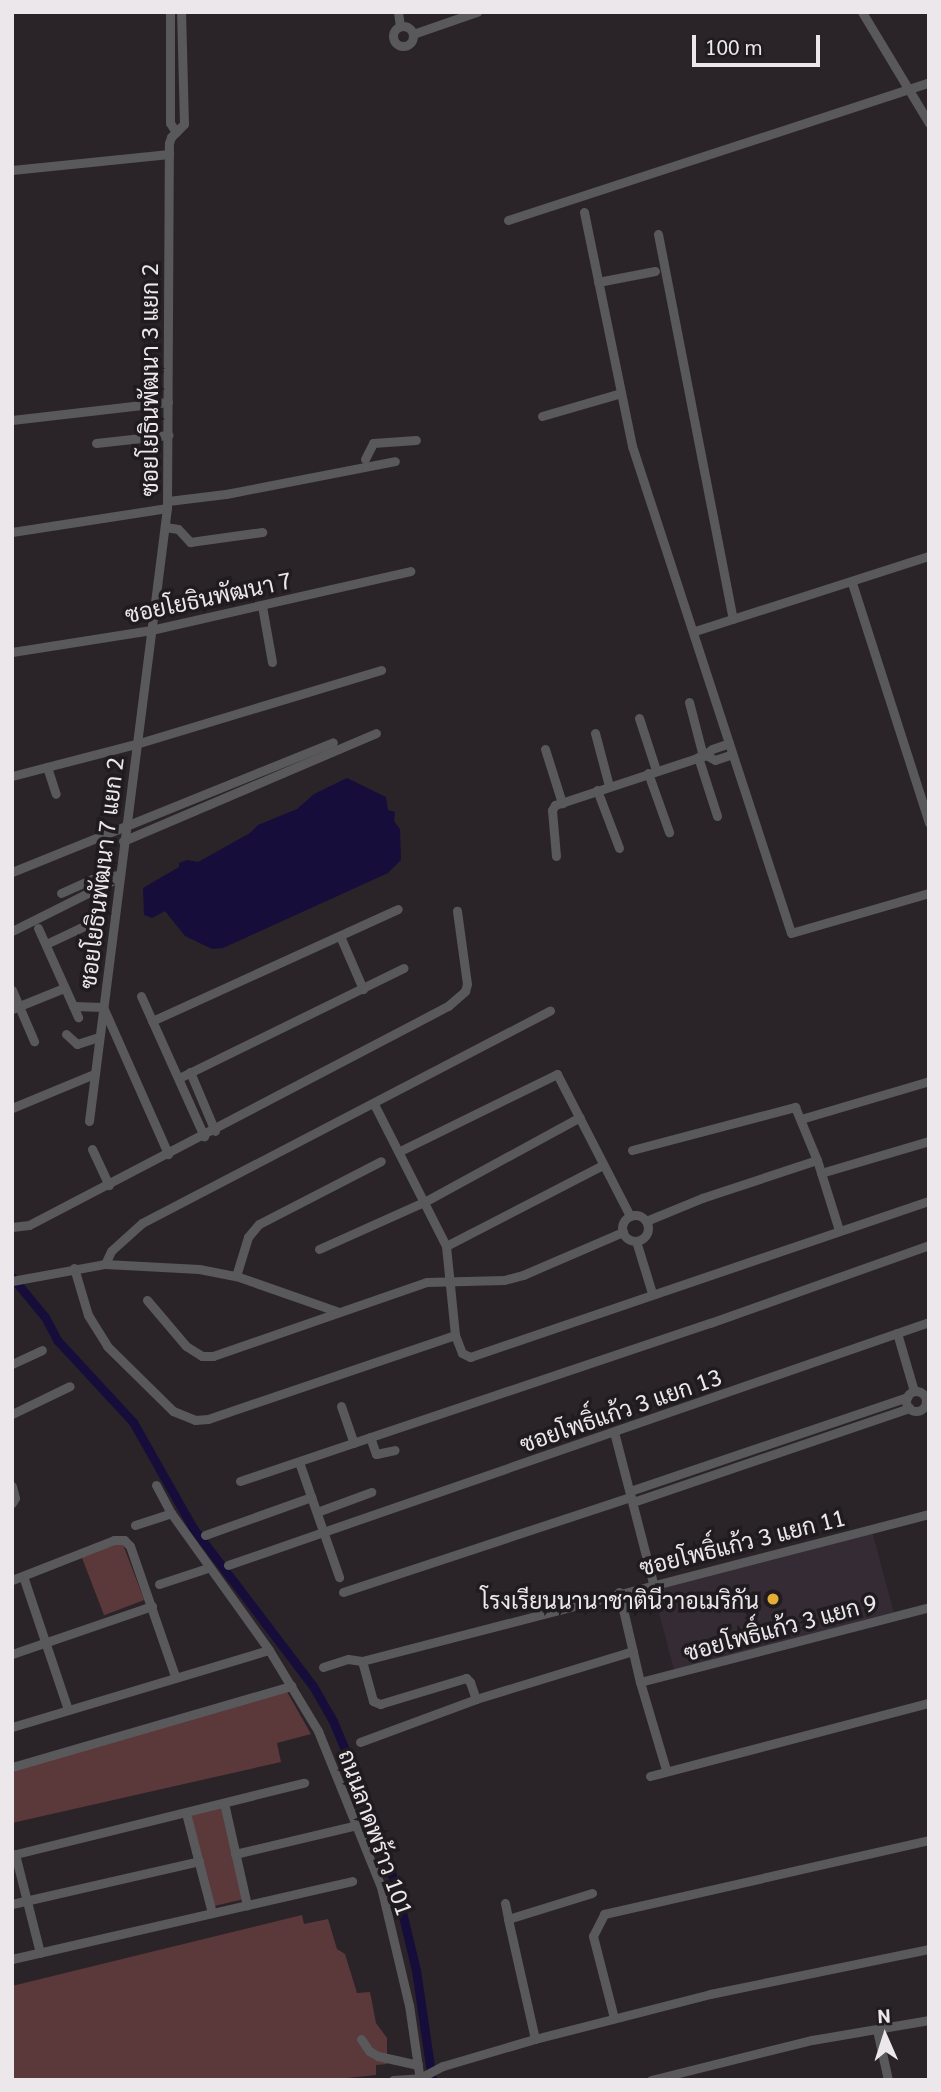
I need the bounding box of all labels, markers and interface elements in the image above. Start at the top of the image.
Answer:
scale bar [696,21,824,65]
text: 100 m [705,33,762,60]
street label: ซอยโยธินพัฒนา 3 แยก 2 [134,263,162,497]
street label: ซอยโยธินพัฒนา 7 [122,565,294,627]
street label: ซอยโยธินพัฒนา 7 แยก 2 [72,756,128,990]
street label: ซอยโพธิ์แก้ว 3 แยก 13 [516,1362,724,1456]
street label: ซอยโพธิ์แก้ว 3 แยก 11 [636,1502,848,1580]
place label: โรงเรียนนานาชาตินีวาอเมริกัน [481,1585,759,1613]
street label: ซอยโพธิ์แก้ว 3 แยก 9 [680,1587,880,1665]
marker: โรงเรียนนานาชาตินีวาอเมริกัน [765,1591,781,1607]
street label: ถนนลาดพร้าว 101 [334,1745,420,1919]
north arrow [850,2001,920,2071]
text: N [877,2003,891,2027]

